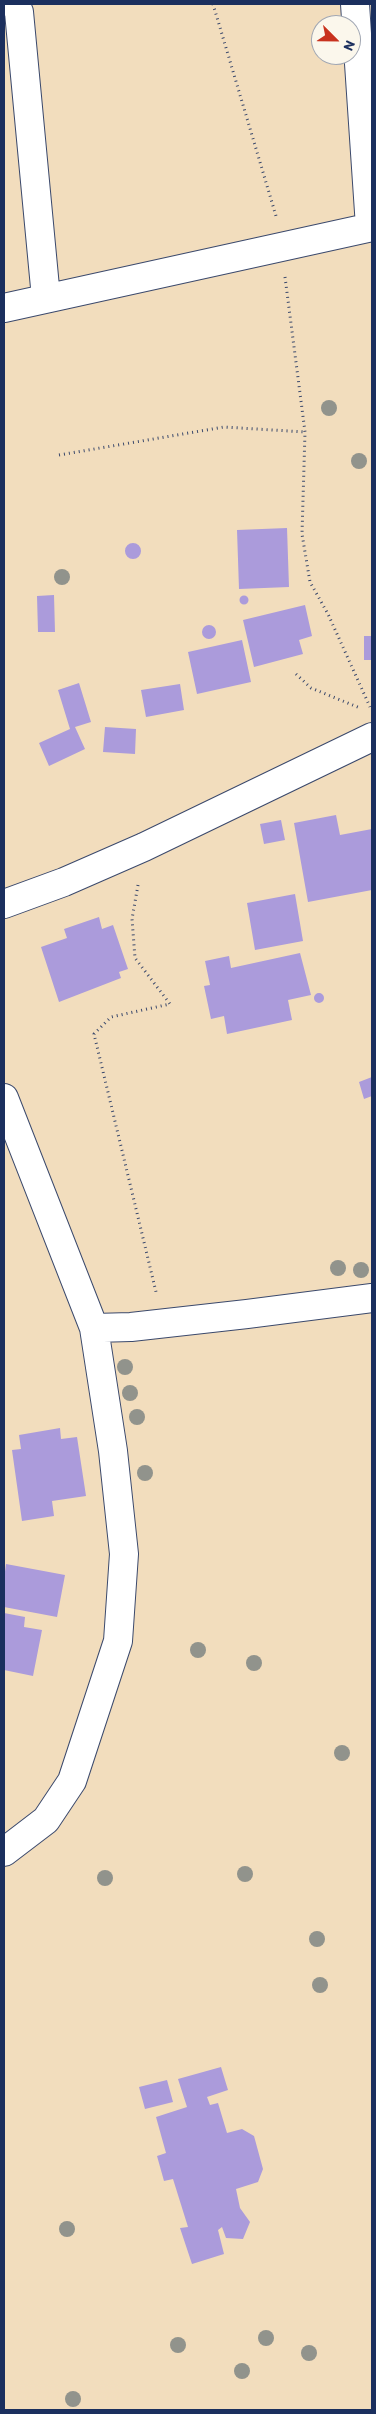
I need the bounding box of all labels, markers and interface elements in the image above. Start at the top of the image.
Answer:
north arrow [311,15,361,65]
text: N [340,38,359,53]

